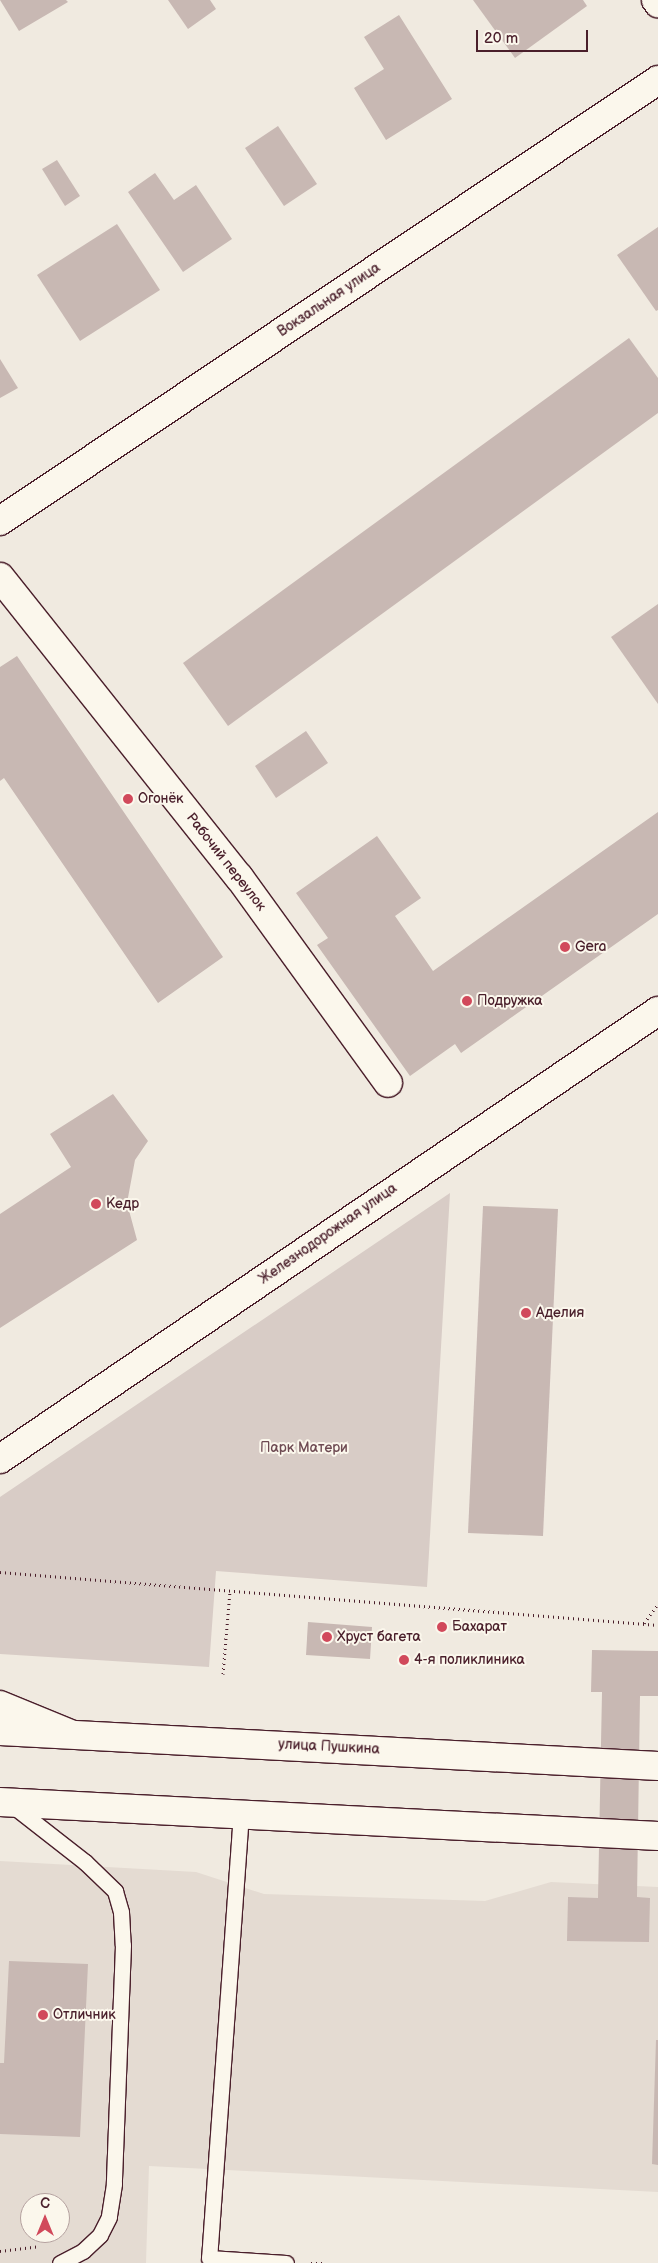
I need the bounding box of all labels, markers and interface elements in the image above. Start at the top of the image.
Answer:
scale bar [478,20,590,52]
text: 20 m [484,29,518,48]
street label: Вокзальная улица [275,259,383,341]
place label: Огонёк [138,791,184,807]
marker: Огонёк [122,793,134,805]
street label: Рабочий переулок [183,810,269,914]
place label: Gera [575,939,606,955]
marker: Gera [559,941,571,953]
place label: Подружка [477,993,542,1009]
marker: Подружка [461,995,473,1007]
street label: Железнодорожная улица [256,1180,400,1288]
place label: Кедр [106,1196,139,1212]
marker: Кедр [90,1198,102,1210]
place label: Аделия [536,1305,584,1321]
marker: Аделия [520,1307,532,1319]
park label: Парк Матери [260,1440,348,1456]
place label: Бахарат [452,1619,507,1635]
marker: Бахарат [436,1621,448,1633]
place label: Хруст багета [337,1629,421,1645]
marker: Хруст багета [321,1631,333,1643]
place label: 4-я поликлиника [414,1652,525,1668]
marker: 4-я поликлиника [398,1654,410,1666]
street label: улица Пушкина [278,1736,380,1758]
place label: Отличник [53,2007,116,2023]
marker: Отличник [37,2009,49,2021]
north arrow [20,2193,70,2243]
text: С [40,2195,50,2212]

